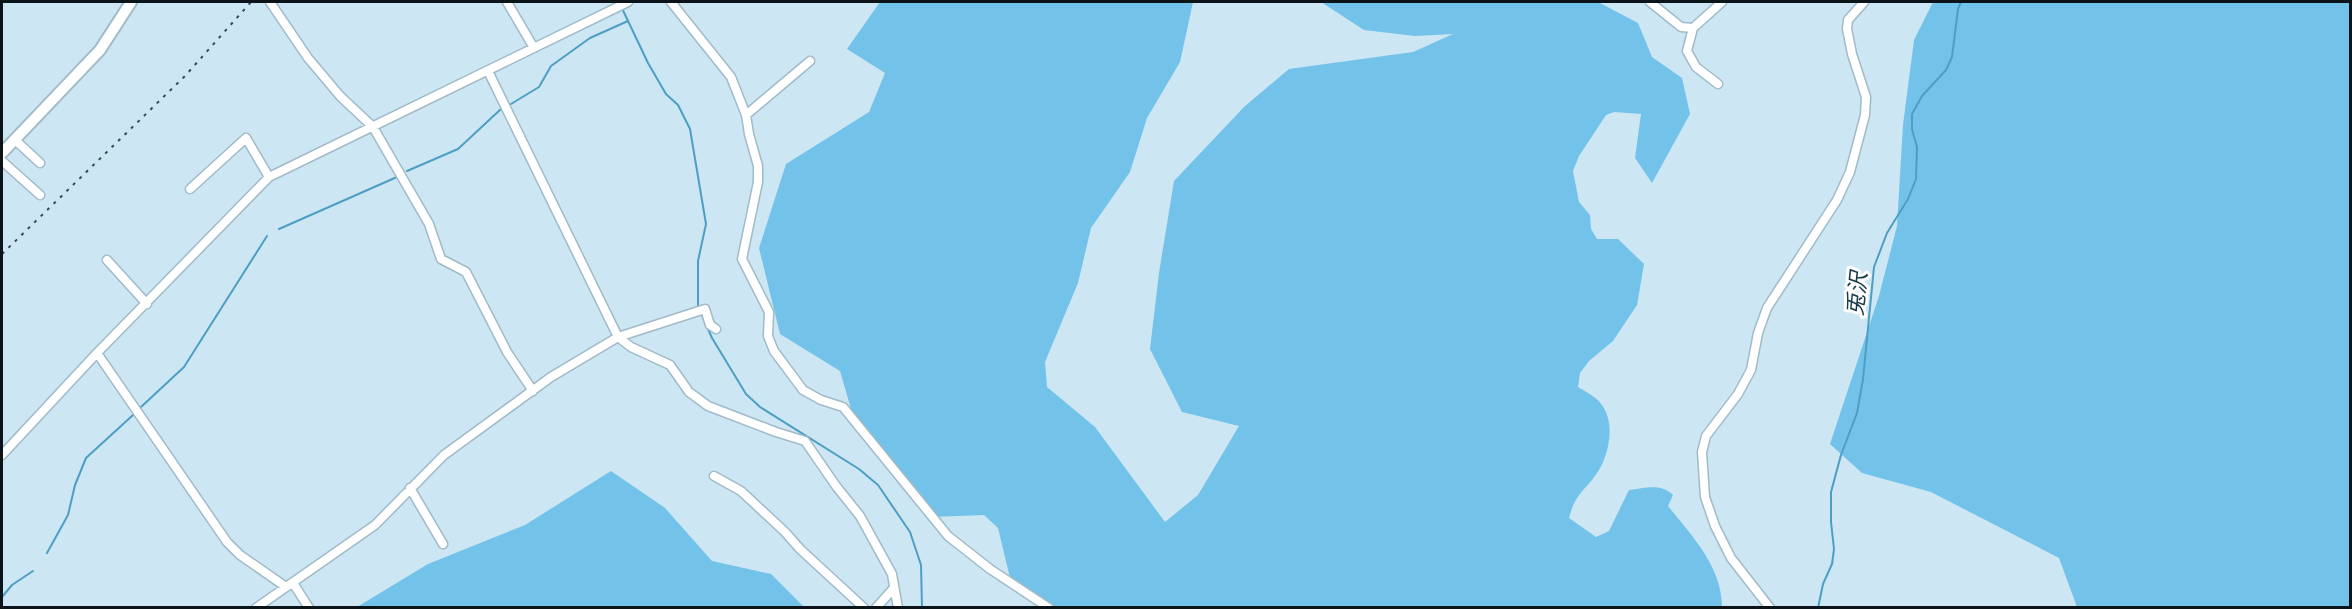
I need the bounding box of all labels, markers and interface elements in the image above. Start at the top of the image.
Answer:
water label: 兎沢 [1841,268,1873,317]

